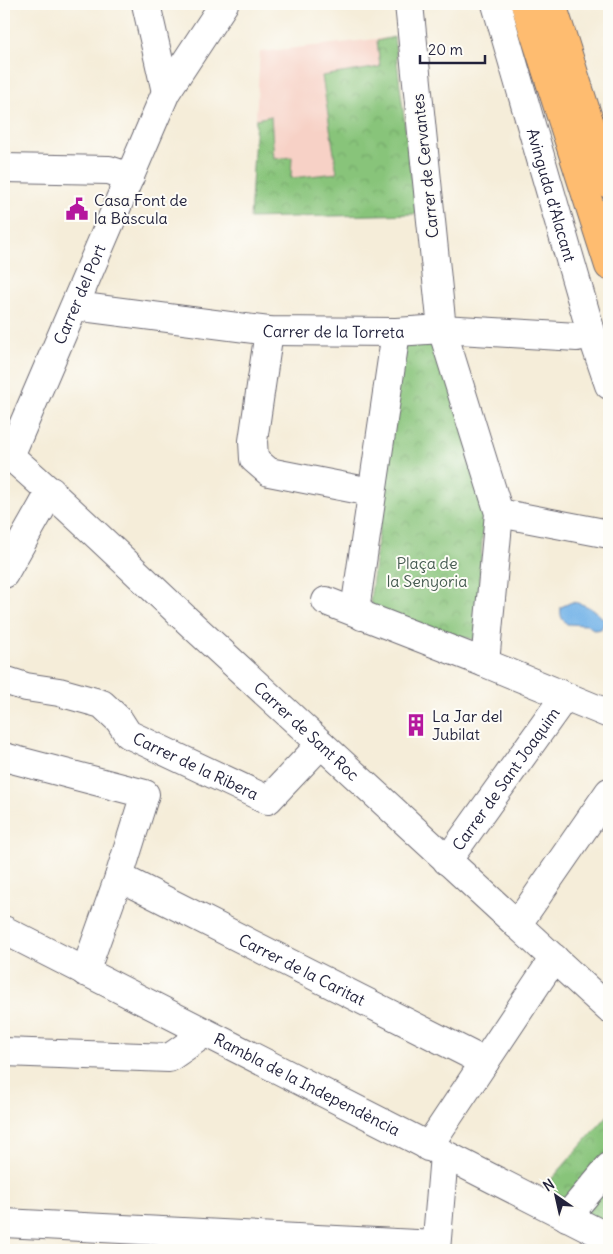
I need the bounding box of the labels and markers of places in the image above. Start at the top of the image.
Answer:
place label: Casa Font de la Bàscula [94,190,187,228]
public building icon: Casa Font de la Bàscula [64,196,90,222]
place label: La Jar del Jubilat [432,706,503,744]
building icon: La Jar del Jubilat [403,712,429,738]

